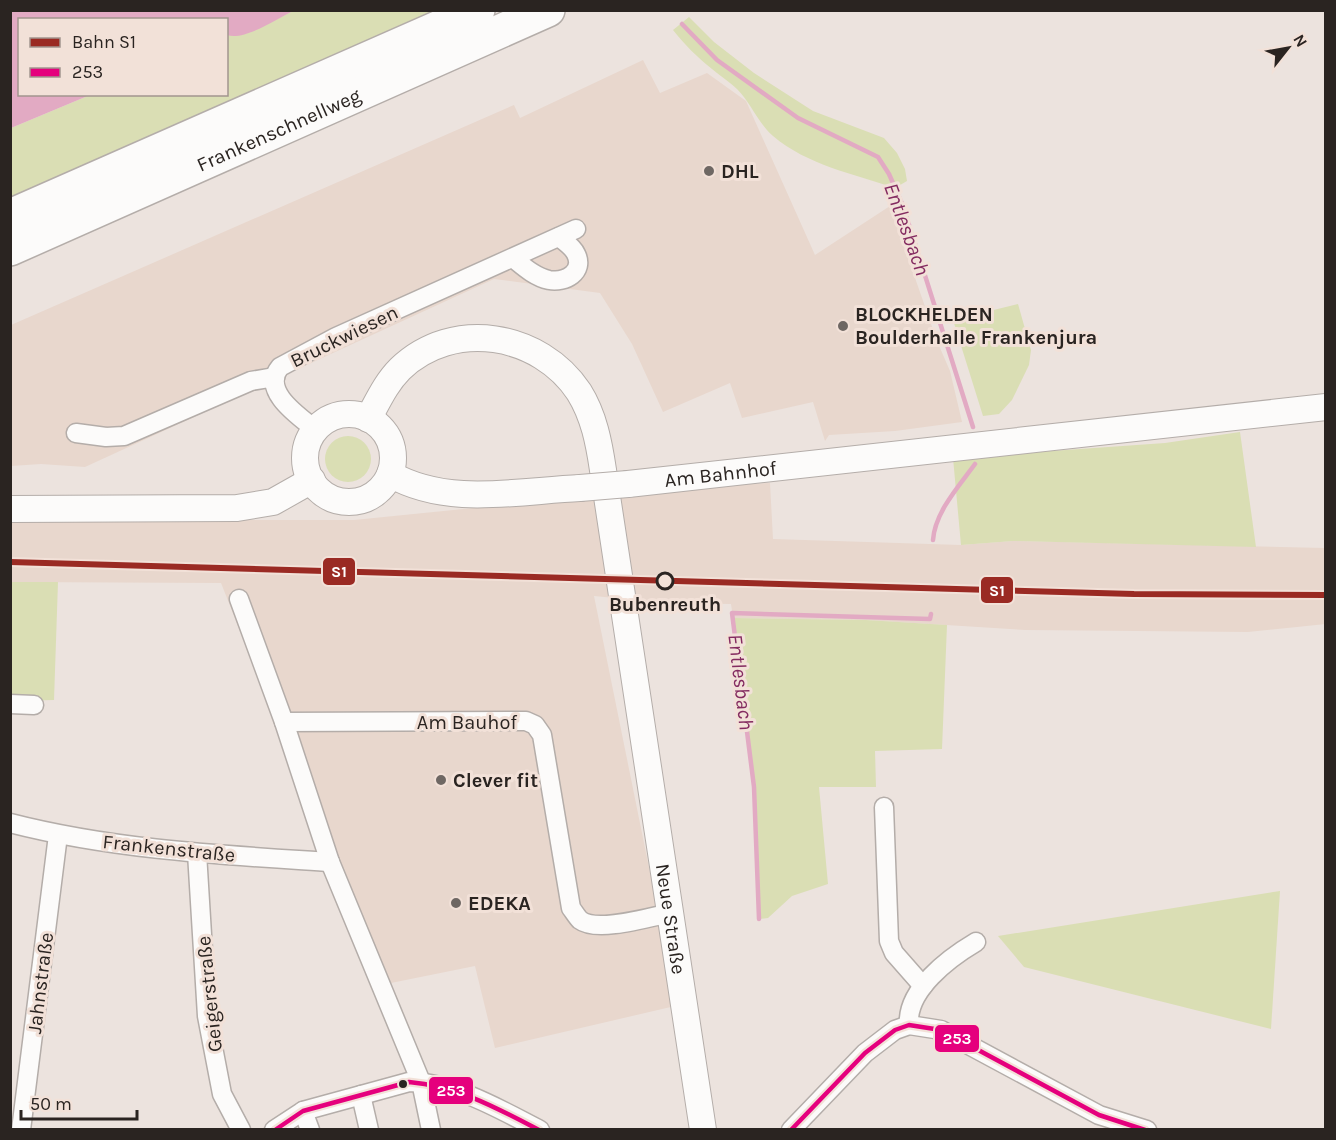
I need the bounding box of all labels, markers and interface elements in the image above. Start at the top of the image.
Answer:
legend [18,18,228,96]
north arrow [1258,18,1318,78]
text: Bahn S1 [72,31,136,53]
text: N [1289,31,1312,50]
text: 253 [72,61,103,83]
street label: Frankenschnellweg [193,84,364,177]
place label: DHL [721,160,759,183]
marker: DHL [702,164,716,178]
water label: Entlesbach [879,179,935,279]
street label: Bruckwiesen [287,300,402,372]
place label: BLOCKHELDEN Boulderhalle Frankenjura [855,303,1097,349]
marker: BLOCKHELDEN Boulderhalle Frankenjura [836,319,850,333]
street label: Am Bahnhof [663,457,778,492]
line badge: S1 [322,557,356,586]
text: S1 [331,562,347,581]
marker: Bubenreuth [656,572,674,590]
line badge: S1 [980,576,1014,604]
text: S1 [989,581,1005,600]
place label: Bubenreuth [609,593,721,616]
water label: Entlesbach [723,632,759,732]
street label: Am Bauhof [417,711,517,734]
place label: Clever fit [453,769,538,792]
marker: Clever fit [434,773,448,787]
street label: Frankenstraße [102,830,236,867]
street label: Neue Straße [651,862,690,976]
place label: EDEKA [468,892,531,915]
marker: EDEKA [449,896,463,910]
street label: Jahnstraße [23,931,58,1035]
street label: Geigerstraße [192,935,227,1053]
line badge: 253 [934,1024,980,1053]
text: 253 [943,1029,972,1048]
line badge: 253 [428,1076,474,1105]
unlabelled marker [397,1078,409,1090]
text: 253 [437,1081,466,1100]
scale bar [21,1083,136,1121]
text: 50 m [30,1093,72,1115]

